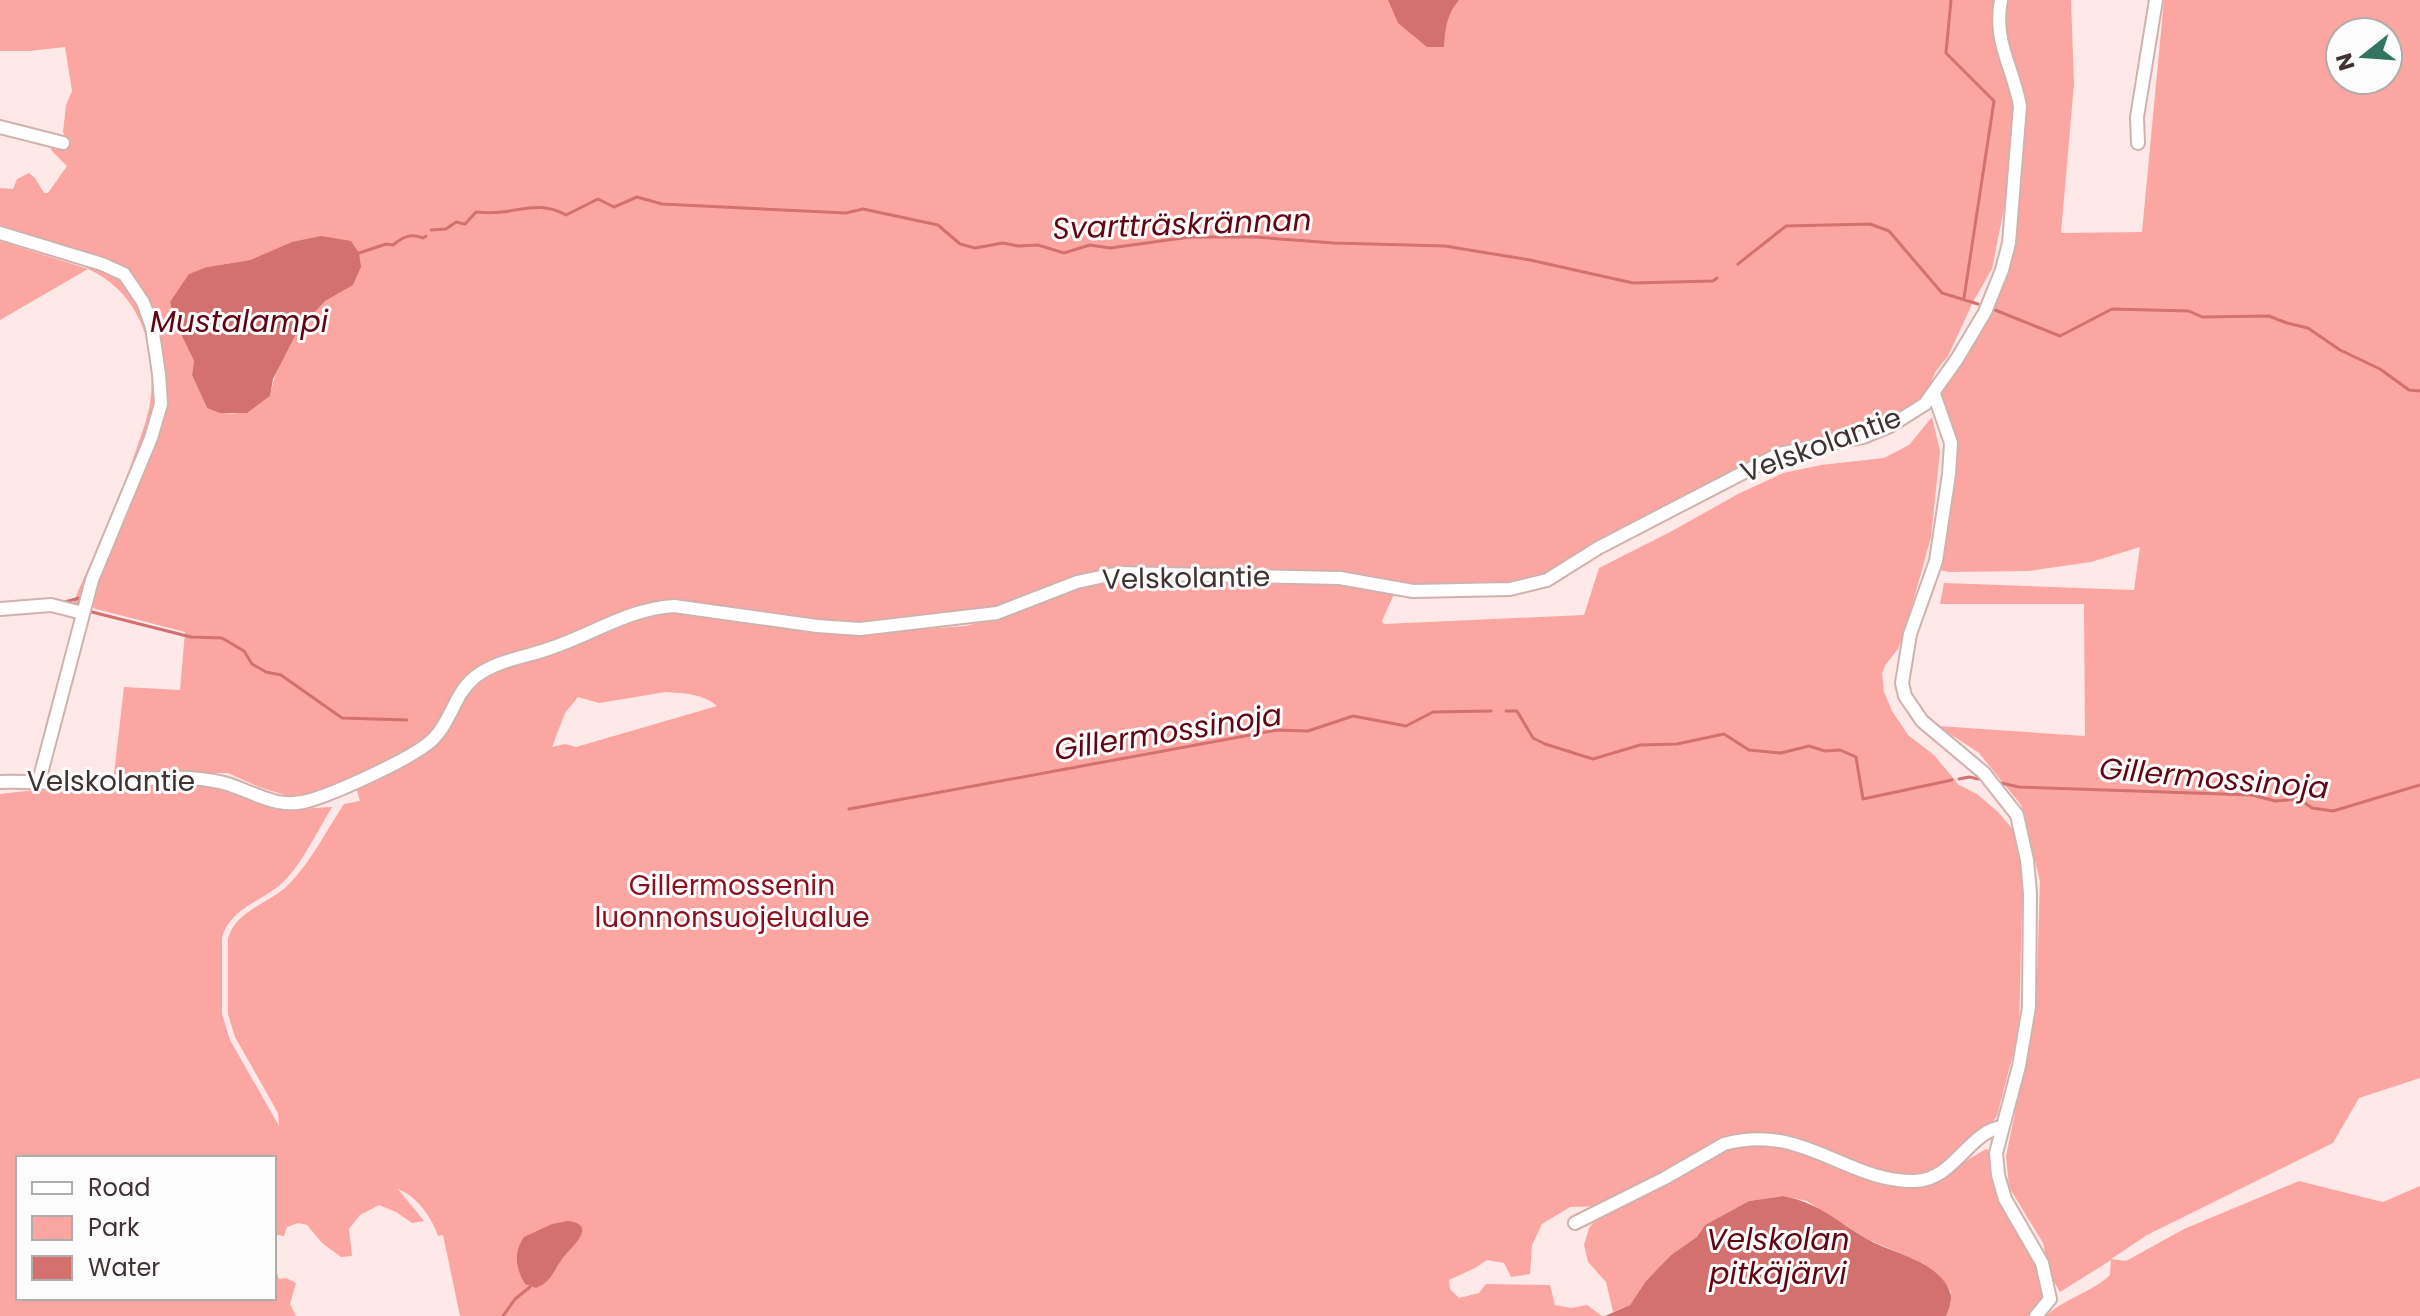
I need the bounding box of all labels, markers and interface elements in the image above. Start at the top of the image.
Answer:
north arrow [2324,16,2404,96]
text: N [2328,49,2363,74]
water label: Svartträskrännan [1052,198,1312,250]
water label: Mustalampi [150,300,329,343]
street label: Velskolantie [1735,398,1907,492]
street label: Velskolantie [1102,557,1270,599]
water label: Gillermossinoja [1051,693,1285,771]
water label: Gillermossinoja [2097,747,2331,809]
street label: Velskolantie [27,762,195,801]
park label: Gillermossenin luonnonsuojelualue [594,866,870,937]
legend [16,1156,276,1300]
text: Road [88,1171,150,1204]
text: Park [88,1211,140,1244]
water label: Velskolan pitkäjärvi [1706,1218,1850,1295]
text: Water [88,1251,160,1284]

